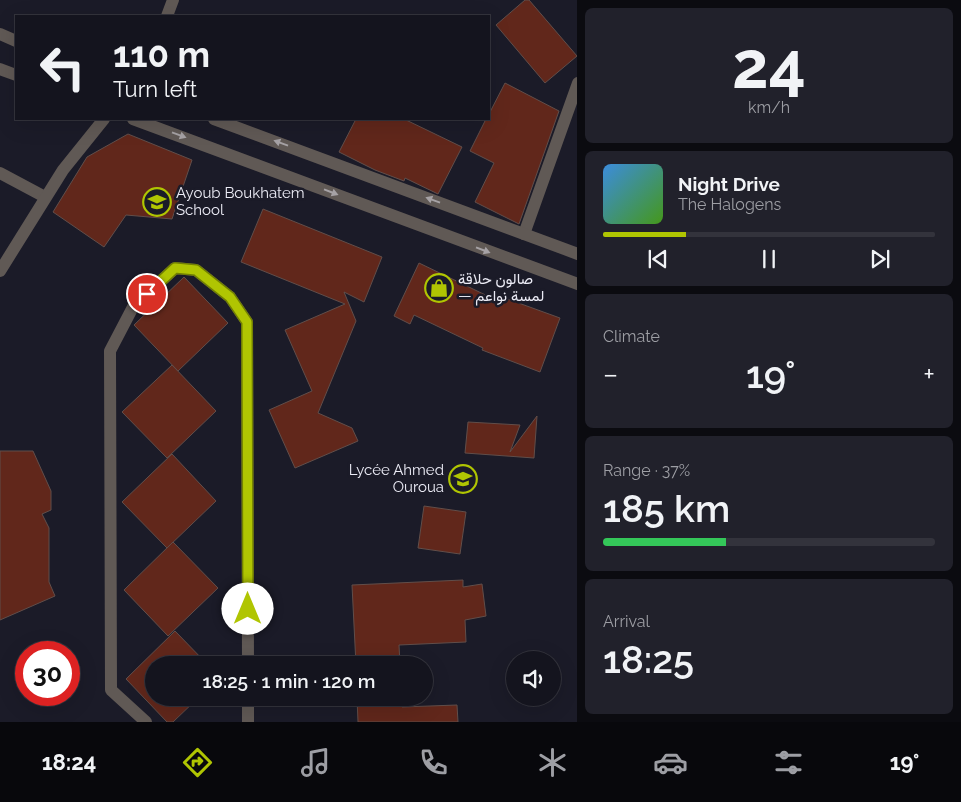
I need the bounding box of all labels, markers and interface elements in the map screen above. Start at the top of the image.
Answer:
text: 24 [732,27,806,103]
text: 110 m [113,34,210,75]
icon: left [30,35,95,100]
text: Turn left [113,76,197,102]
text: km/h [748,98,790,117]
one-way arrow [172,131,187,139]
one-way arrow [273,139,288,147]
text: Night Drive [678,173,780,195]
place label: Ayoub Boukhatem School [176,184,305,219]
school or university icon: Ayoub Boukhatem School [142,187,172,217]
one-way arrow [324,189,338,197]
text: The Halogens [678,195,781,214]
one-way arrow [425,196,440,204]
icon: previous [644,245,672,273]
icon: pause [755,245,783,273]
icon: next [866,245,894,273]
one-way arrow [476,246,491,254]
place label: صالون حلاقة — لمسة نواعم [458,270,544,306]
pin [126,273,168,315]
shop icon: صالون حلاقة — لمسة نواعم [424,273,454,303]
icon: arrive [133,280,161,308]
text: Climate [603,327,660,346]
text: 19° [746,352,796,397]
text: − [603,358,618,391]
text: + [923,358,935,391]
place label: Lycée Ahmed Ouroua [349,461,444,496]
text: Range · 37% [603,461,690,480]
school or university icon: Lycée Ahmed Ouroua [448,464,478,494]
text: 185 km [603,486,730,531]
position arrow [221,582,273,634]
text: Arrival [603,612,650,631]
text: 18:25 [603,637,694,682]
speed limit sign: 30 [15,641,80,706]
map controls [506,651,561,706]
button: sound [506,651,561,706]
text: 18:25 · 1 min · 120 m [203,670,375,692]
icon: directions [180,745,215,780]
icon: music [298,745,333,780]
icon: phone [416,745,451,780]
icon: climate [535,745,570,780]
icon: car [653,745,688,780]
icon: filters [771,745,806,780]
text: 18:24 [42,749,96,775]
text: 19° [890,749,919,775]

